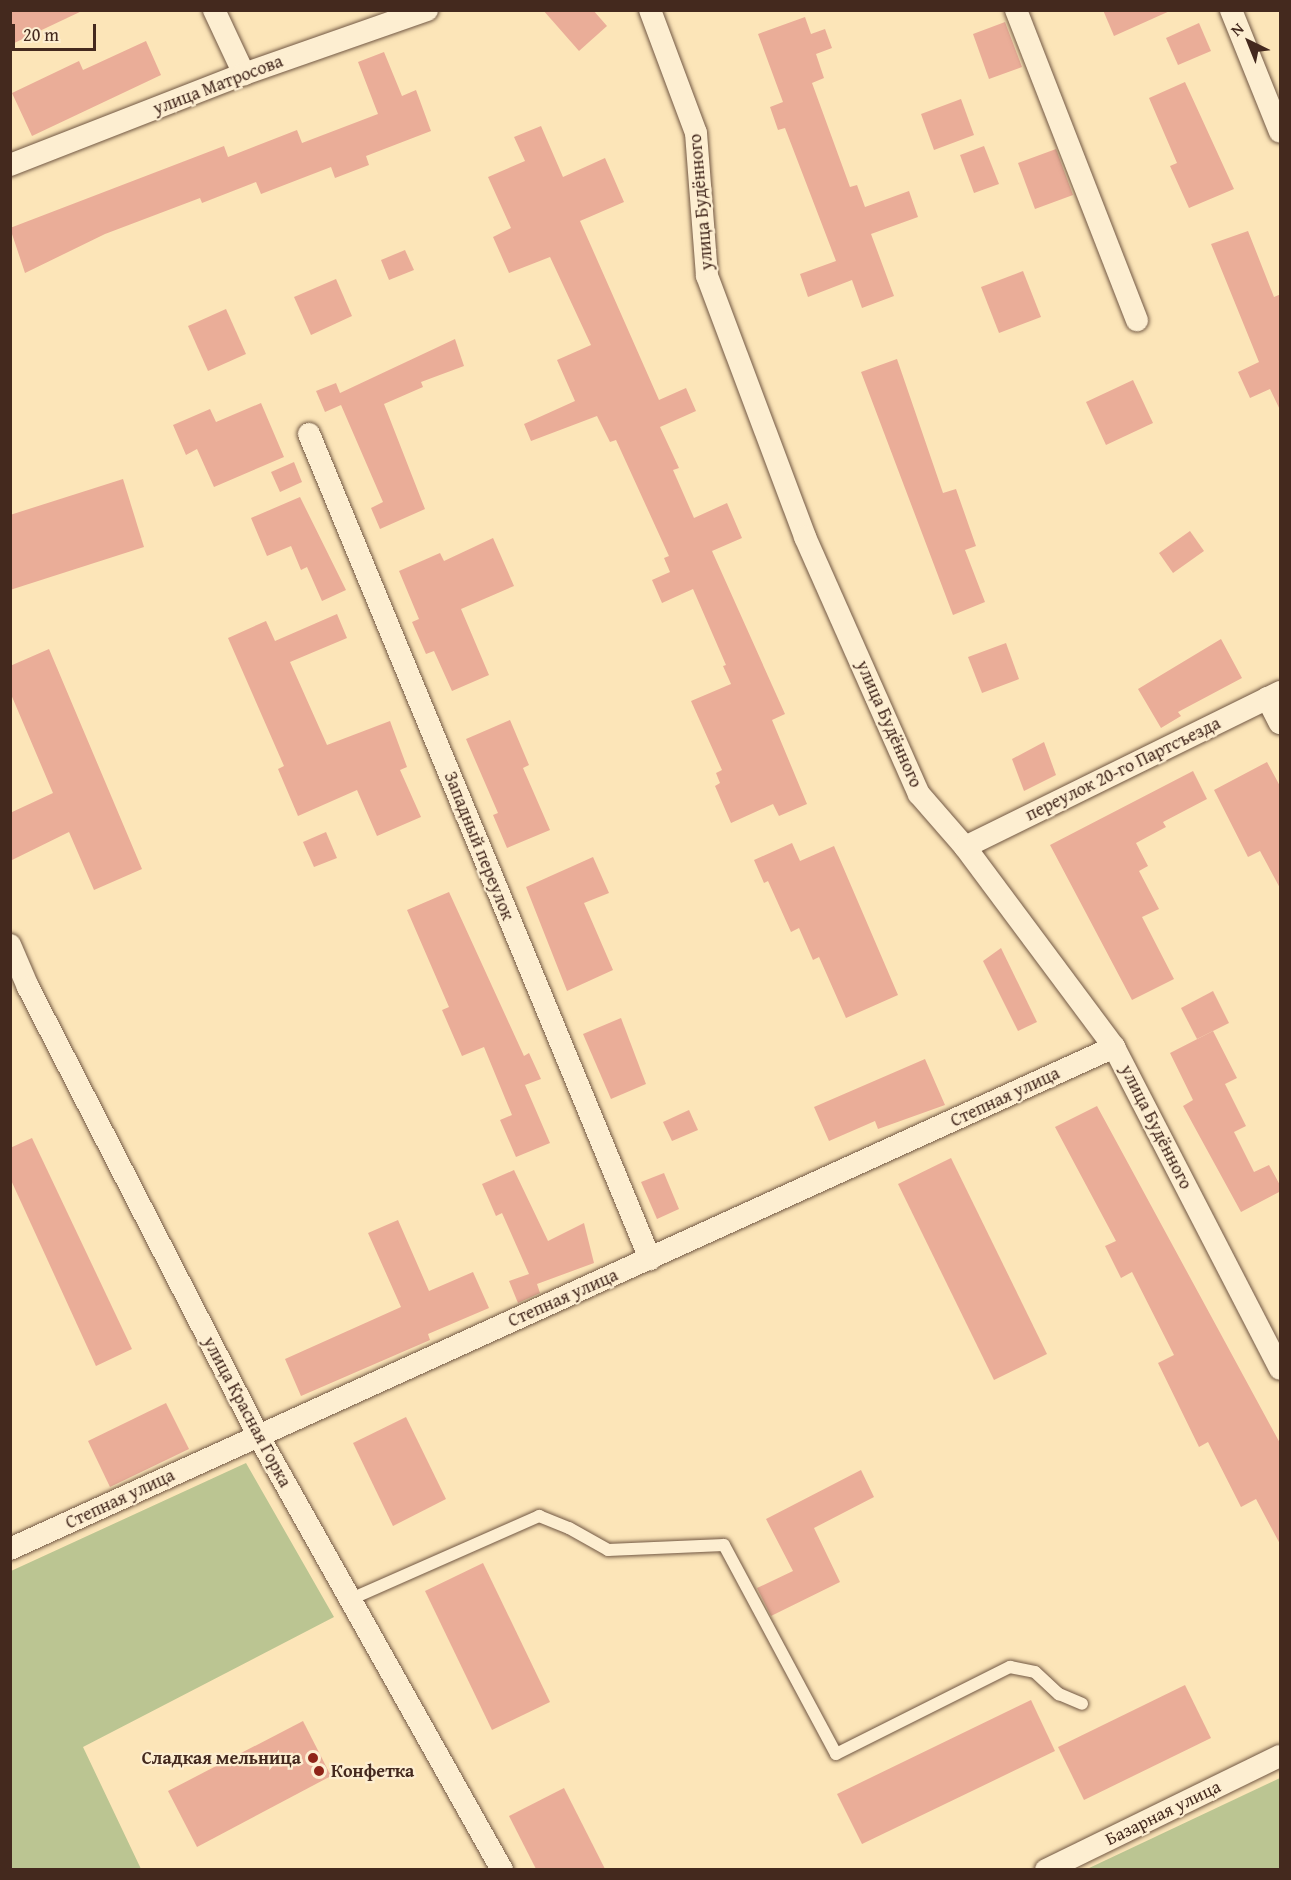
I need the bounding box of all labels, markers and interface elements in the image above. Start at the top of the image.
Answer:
scale bar [15,12,99,50]
north arrow [1219,12,1279,72]
text: N [1225,16,1249,41]
text: 20 m [23,21,59,48]
street label: улица Матросова [150,50,286,120]
street label: улица Будённого [684,133,718,271]
street label: улица Будённого [851,657,927,791]
street label: переулок 20-го Партсъезда [1022,712,1224,826]
street label: Западный переулок [439,768,519,924]
street label: улица Будённого [1115,1061,1197,1193]
street label: Степная улица [947,1062,1063,1132]
street label: Степная улица [505,1264,621,1332]
street label: улица Красная Горка [198,1333,296,1491]
street label: Степная улица [62,1464,178,1534]
place label: Сладкая мельница [142,1747,301,1769]
marker: Сладкая мельница [306,1751,320,1765]
place label: Конфетка [331,1760,414,1782]
marker: Конфетка [312,1764,326,1778]
street label: Базарная улица [1102,1776,1224,1850]

